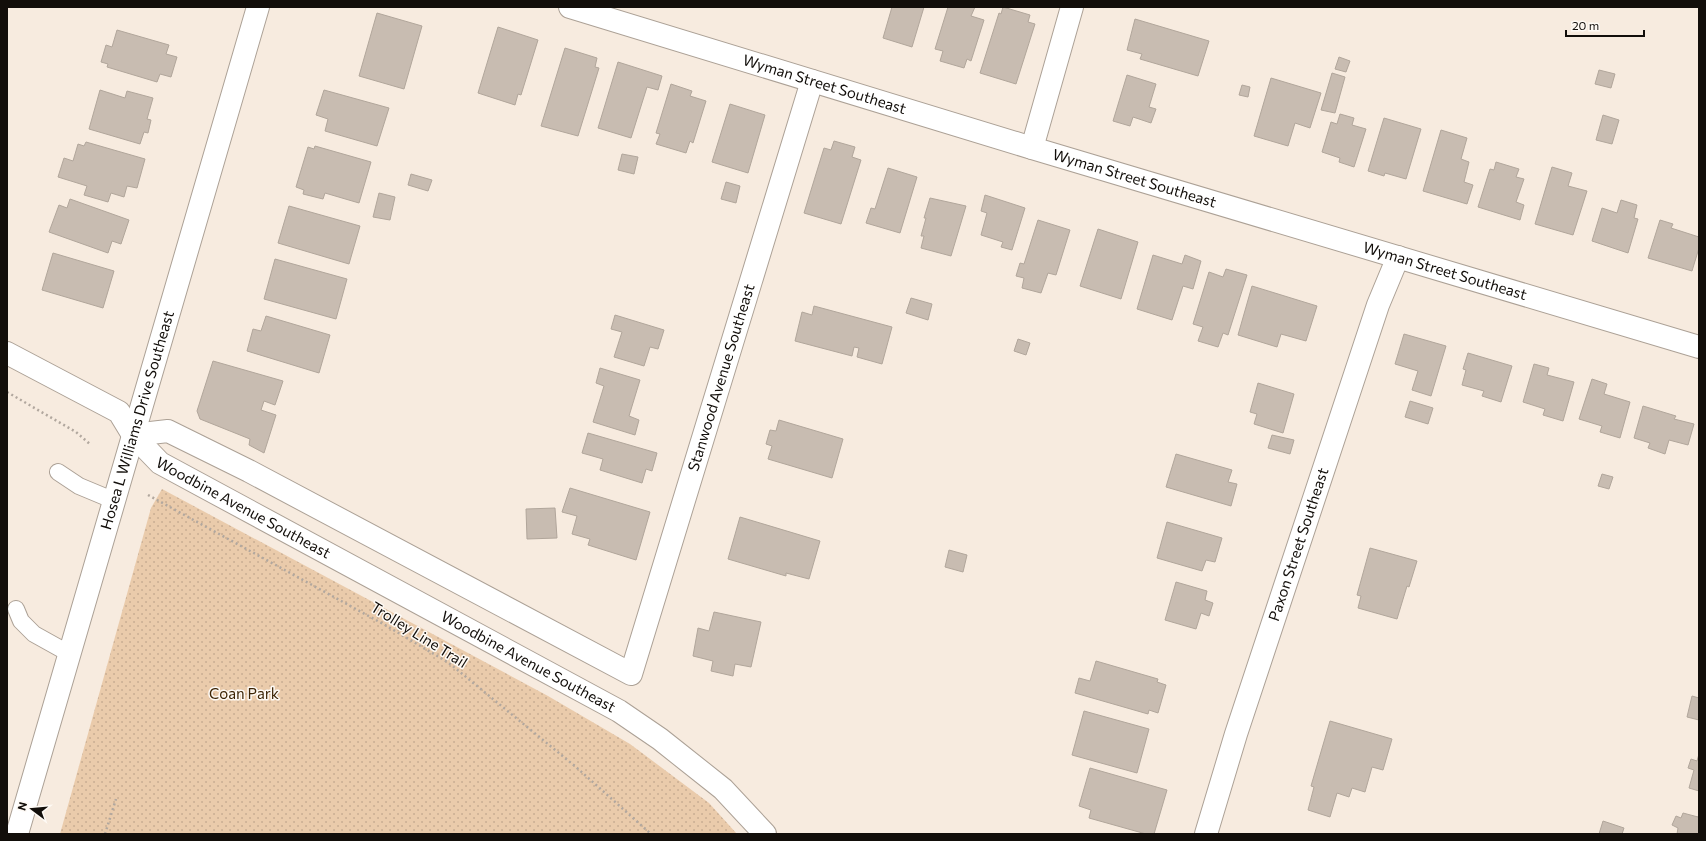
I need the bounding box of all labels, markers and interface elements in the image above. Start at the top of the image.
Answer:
scale bar [1566,12,1644,38]
text: 20 m [1572,18,1599,32]
street label: Wyman Street Southeast [741,50,909,117]
street label: Wyman Street Southeast [1051,145,1219,211]
street label: Wyman Street Southeast [1361,237,1529,303]
street label: Stanwood Avenue Southeast [683,282,758,473]
street label: Hosea L Williams Drive Southeast [96,308,177,531]
street label: Woodbine Avenue Southeast [153,453,334,561]
street label: Paxon Street Southeast [1264,465,1332,623]
street label: Trolley Line Trail [368,597,471,671]
street label: Woodbine Avenue Southeast [438,607,619,716]
park label: Coan Park [209,684,279,702]
north arrow [12,789,52,829]
text: N [15,800,29,812]

